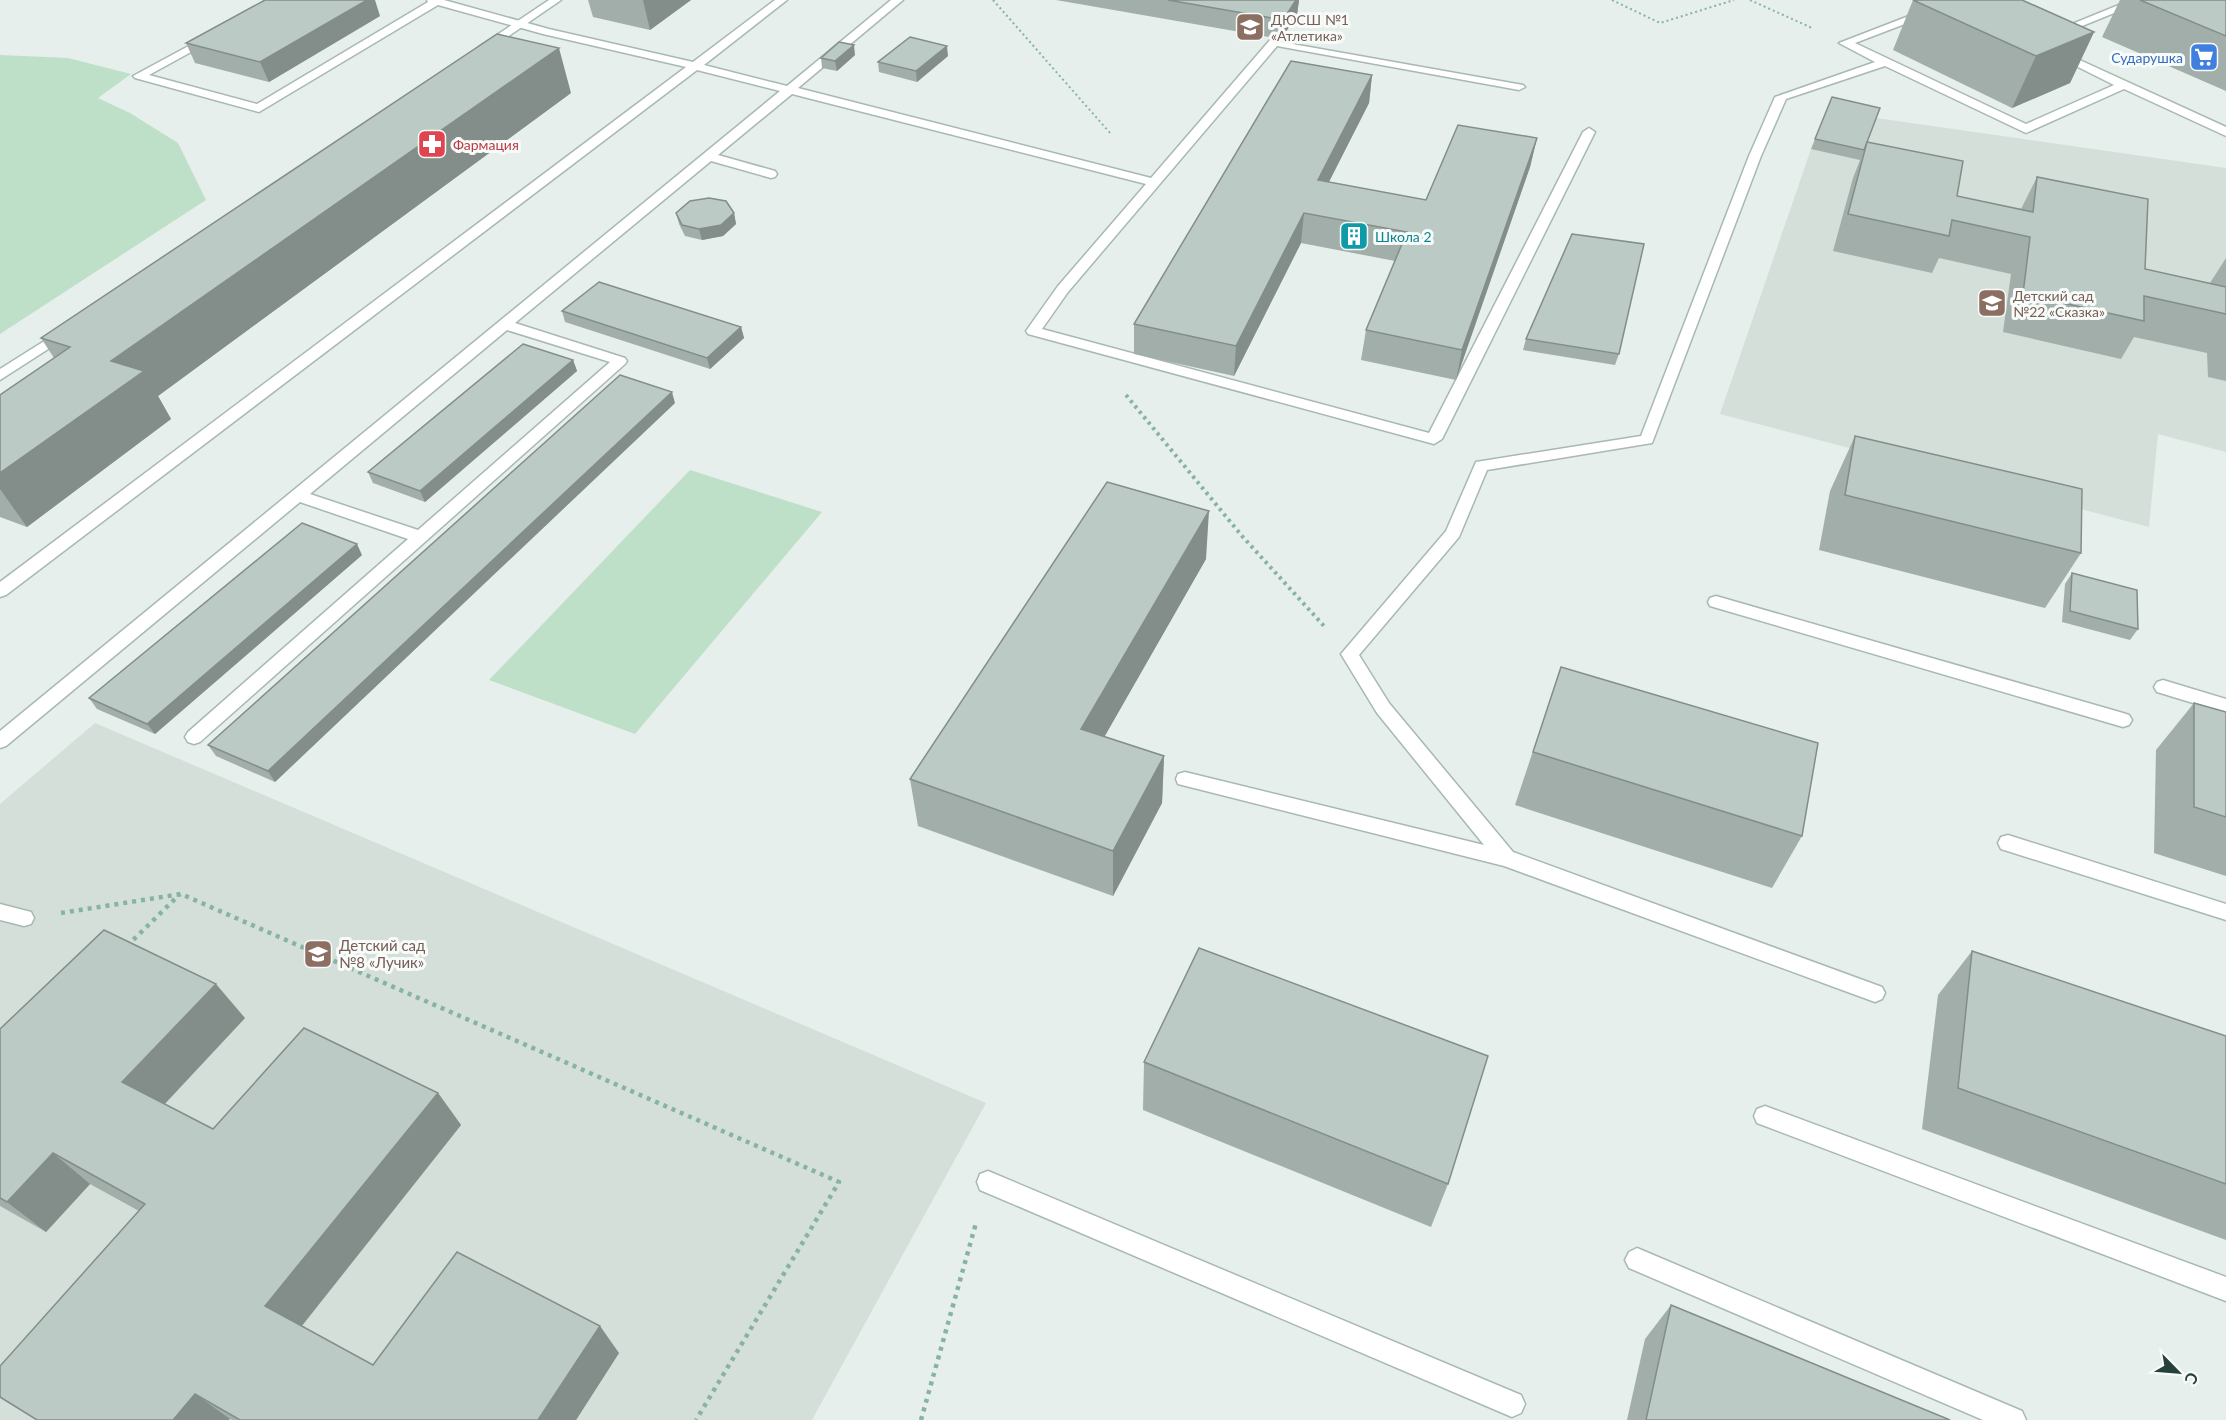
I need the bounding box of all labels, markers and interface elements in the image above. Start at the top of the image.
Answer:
school or university icon: ДЮСШ №1 «Атлетика» [1234,11,1266,43]
place label: ДЮСШ №1 «Атлетика» [1271,11,1349,44]
supermarket icon: Сударушка [2188,41,2220,73]
place label: Сударушка [2111,49,2183,66]
pharmacy icon: Фармация [416,128,448,160]
place label: Фармация [453,136,519,153]
building icon: Школа 2 [1338,220,1370,252]
place label: Школа 2 [1375,228,1432,245]
school or university icon: Детский сад №22 «Сказка» [1976,287,2008,319]
place label: Детский сад №22 «Сказка» [2013,287,2105,320]
place label: Детский сад №8 «Лучик» [339,936,425,971]
school or university icon: Детский сад №8 «Лучик» [302,938,334,970]
north arrow [2148,1342,2208,1402]
text: С [2181,1370,2203,1388]

